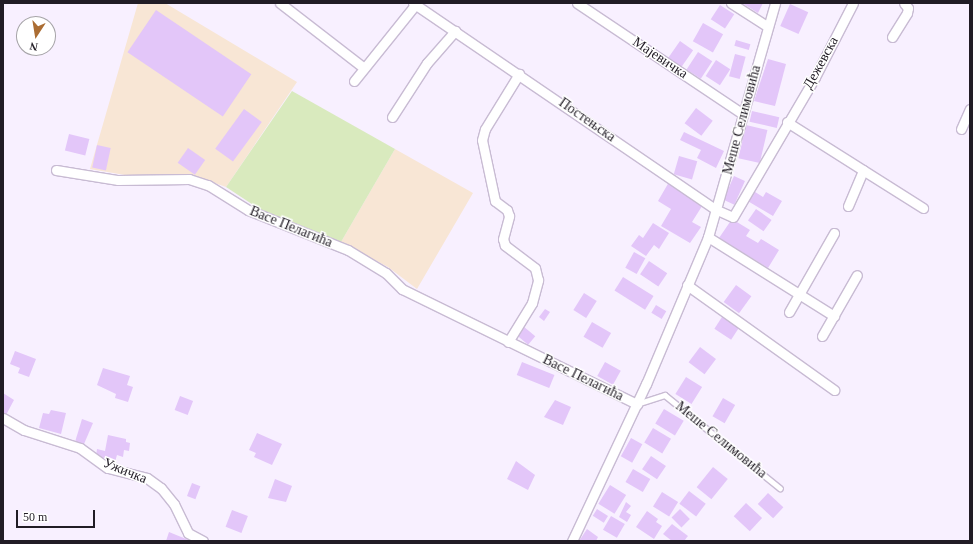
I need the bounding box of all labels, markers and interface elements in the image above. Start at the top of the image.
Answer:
north arrow [16,16,56,56]
street label: Мајевичка [629,34,691,82]
street label: Дежевска [800,34,842,92]
text: N [29,40,39,53]
street label: Меше Селимовића [719,64,765,176]
street label: Постењска [555,94,619,146]
street label: Васе Пелагића [247,203,335,251]
street label: Васе Пелагића [540,351,626,405]
street label: Меше Селимовића [672,398,770,482]
street label: Ужичка [101,455,149,487]
scale bar [18,502,97,528]
text: 50 m [23,510,47,524]

